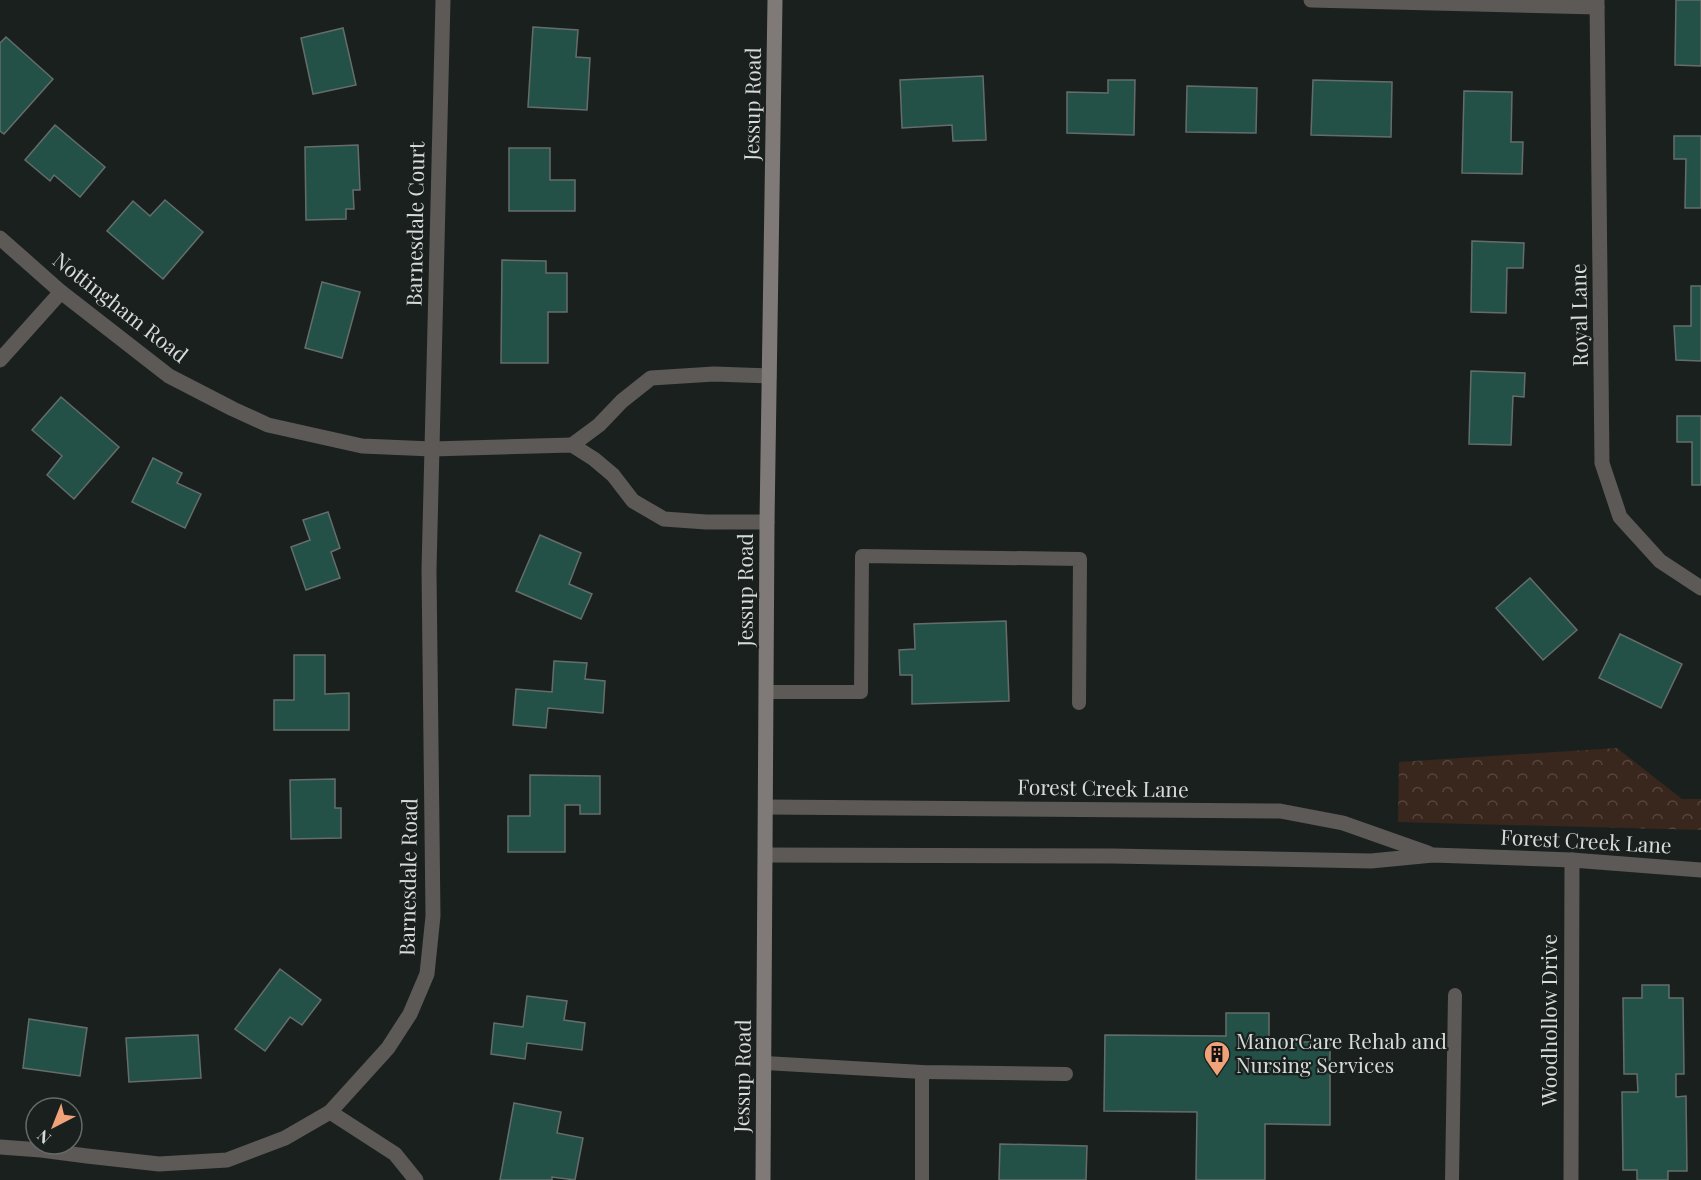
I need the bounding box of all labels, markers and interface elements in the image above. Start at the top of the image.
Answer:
street label: Jessup Road [736,47,766,162]
street label: Barnesdale Court [399,141,429,307]
street label: Nottingham Road [48,245,194,368]
street label: Royal Lane [1563,263,1593,367]
street label: Jessup Road [730,533,758,648]
street label: Forest Creek Lane [1017,772,1189,802]
street label: Barnesdale Road [392,798,422,956]
street label: Forest Creek Lane [1500,822,1672,858]
street label: Woodhollow Drive [1534,934,1562,1107]
street label: Jessup Road [726,1019,756,1134]
place label: ManorCare Rehab and Nursing Services [1236,1026,1447,1078]
building icon: ManorCare Rehab and Nursing Services [1202,1039,1232,1077]
north arrow [24,1096,84,1156]
text: N [32,1126,55,1149]

